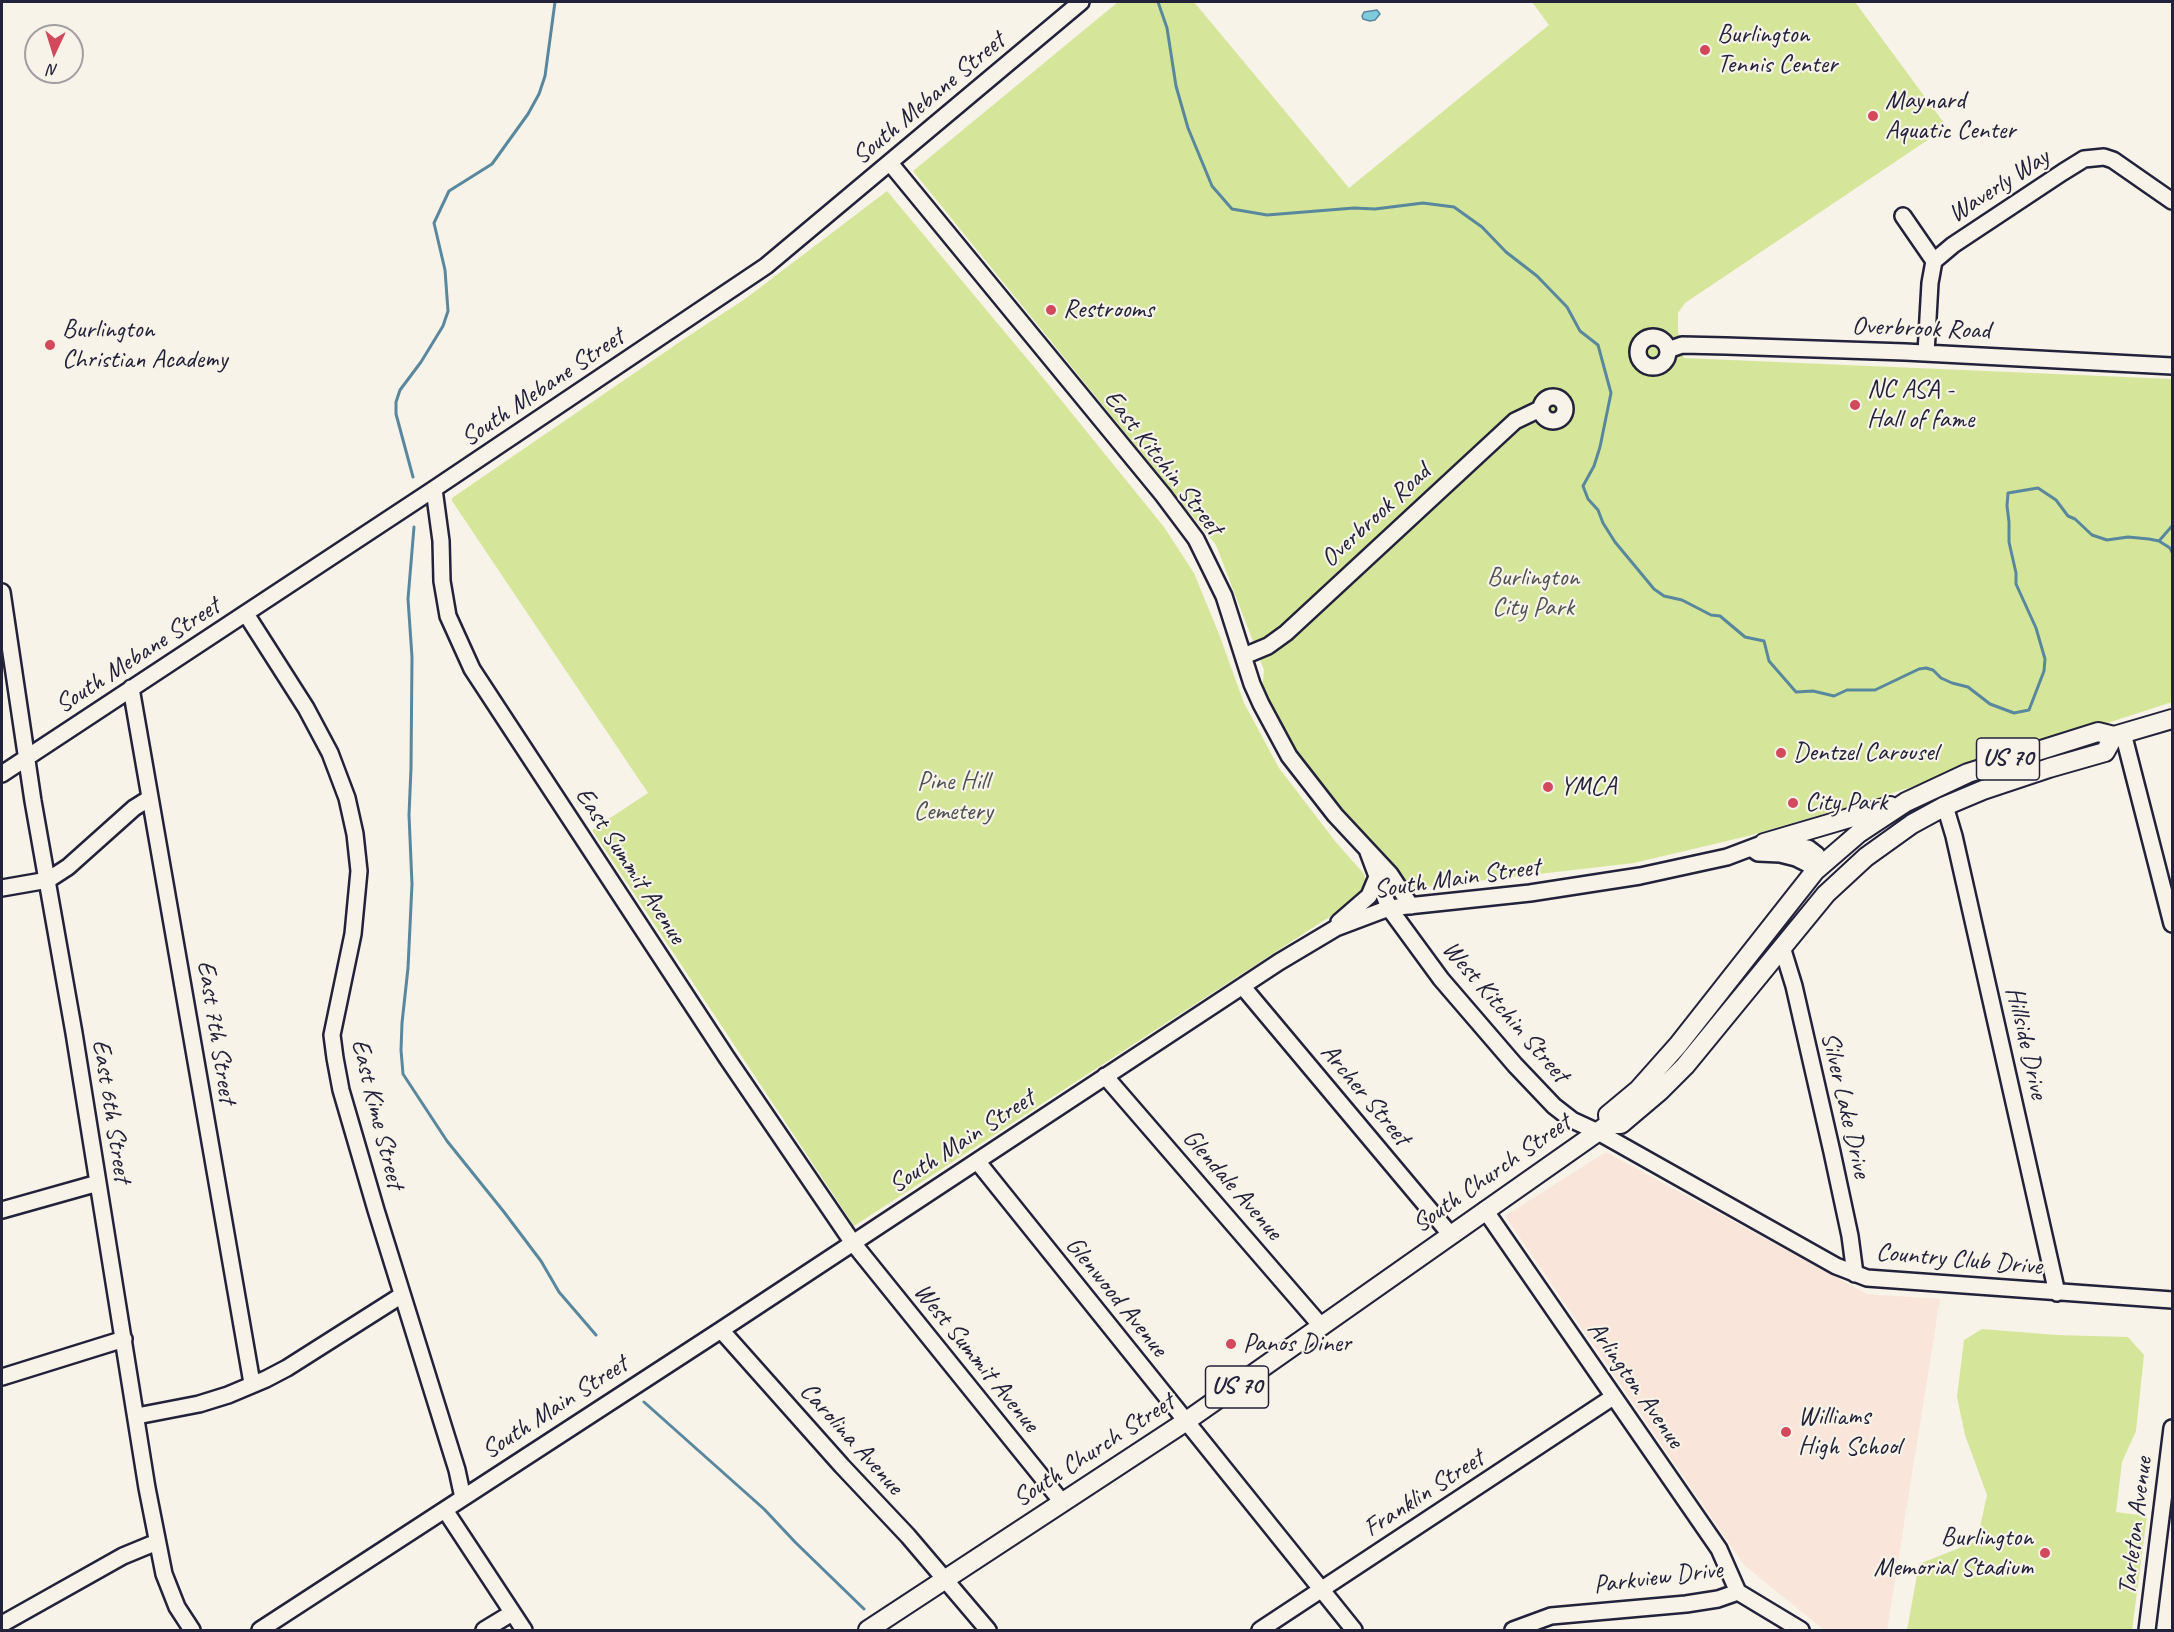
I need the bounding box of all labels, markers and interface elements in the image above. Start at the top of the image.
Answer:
place label: Burlington Tennis Center [1717,19,1837,80]
north arrow [24,24,84,84]
street label: South Mebane Street [846,26,1012,172]
marker: Burlington Tennis Center [1698,43,1712,57]
text: N [47,60,59,80]
place label: Maynard Aquatic Center [1885,85,2016,146]
marker: Maynard Aquatic Center [1866,109,1880,123]
street label: Waverly Way [1943,142,2055,230]
place label: Restrooms [1063,294,1154,326]
marker: Restrooms [1044,303,1058,317]
street label: Overbrook Road [1851,311,1991,347]
place label: Burlington Christian Academy [62,314,227,376]
street label: South Mebane Street [456,322,630,454]
marker: Burlington Christian Academy [43,338,57,352]
place label: NC ASA - Hall of fame [1867,374,1974,436]
street label: East Kitchin Street [1097,384,1229,542]
marker: NC ASA - Hall of fame [1848,398,1862,412]
street label: Overbrook Road [1315,457,1437,575]
park label: Burlington City Park [1487,562,1579,624]
street label: South Mebane Street [50,591,226,721]
place label: Dentzel Carousel [1793,737,1938,769]
road number: US 70 [1976,738,2040,780]
marker: Dentzel Carousel [1774,746,1788,760]
park label: Pine Hill Cemetery [913,766,993,828]
place label: YMCA [1560,771,1616,803]
marker: YMCA [1541,780,1555,794]
street label: East Summit Avenue [568,782,692,950]
place label: City Park [1805,787,1887,819]
marker: City Park [1786,796,1800,810]
street label: South Main Street [1372,852,1542,906]
street label: West Kitchin Street [1435,934,1575,1090]
street label: East 7th Street [189,958,243,1106]
street label: Hillside Drive [1998,984,2054,1102]
street label: Silver Lake Drive [1813,1029,1877,1181]
street label: East Kime Street [343,1036,411,1192]
street label: East 6th Street [84,1037,138,1185]
street label: Archer Street [1313,1038,1417,1152]
street label: South Main Street [883,1083,1041,1201]
street label: South Church Street [1407,1108,1577,1240]
street label: Glendale Avenue [1175,1123,1289,1247]
street label: Glenwood Avenue [1058,1231,1174,1363]
street label: Country Club Drive [1875,1237,2043,1283]
street label: West Summit Avenue [906,1277,1046,1439]
street label: Arlington Avenue [1580,1315,1690,1455]
place label: Panos Diner [1243,1328,1351,1360]
marker: Panos Diner [1224,1337,1238,1351]
street label: South Main Street [476,1349,634,1467]
road number: US 70 [1206,1366,1268,1408]
street label: Carolina Avenue [792,1376,910,1502]
street label: South Church Street [1008,1387,1180,1515]
place label: Williams High School [1798,1401,1901,1462]
marker: Williams High School [1779,1425,1793,1439]
street label: Franklin Street [1358,1444,1490,1544]
street label: Tarleton Avenue [2112,1455,2160,1597]
place label: Burlington Memorial Stadium [1873,1522,2033,1583]
marker: Burlington Memorial Stadium [2038,1546,2052,1560]
street label: Parkview Drive [1592,1555,1724,1601]

